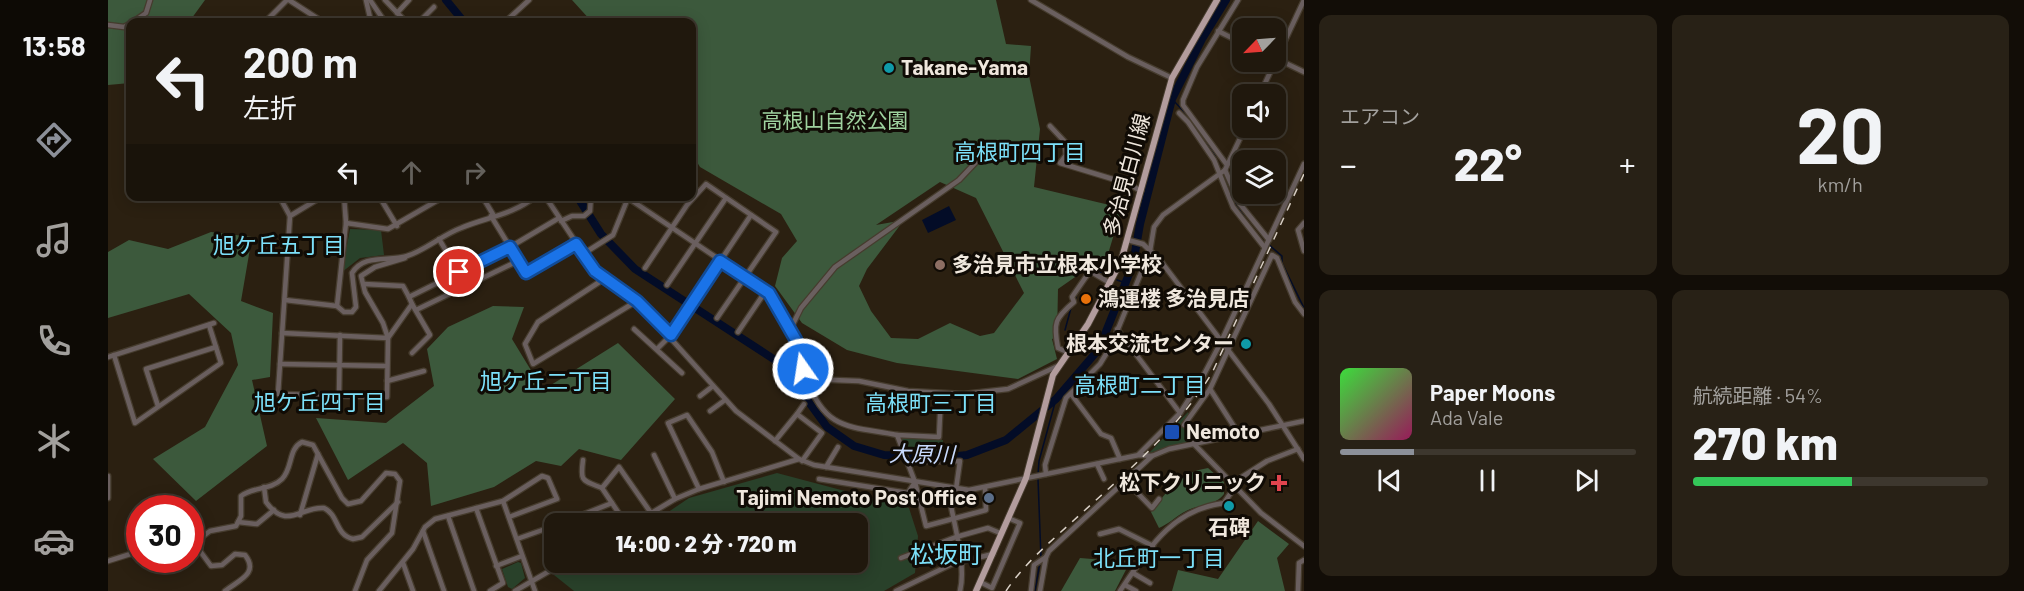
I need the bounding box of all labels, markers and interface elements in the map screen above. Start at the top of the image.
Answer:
north arrow [1232,18,1286,72]
map controls [1232,18,1286,204]
text: 13:58 [22,29,86,61]
text: 200 m [243,36,358,86]
icon: left [144,42,222,120]
place label: Takane-Yama [901,54,1028,79]
marker: Takane-Yama [882,61,896,75]
button: sound [1232,84,1286,138]
text: 20 [1796,86,1884,180]
text: 左折 [243,91,297,123]
text: エアコン [1340,104,1420,128]
park label: 高根山自然公園 [762,107,909,132]
street label: 多治見白川線 [1097,111,1154,239]
icon: directions [33,119,75,161]
text: 22° [1454,136,1522,190]
district label: 高根町四丁目 [954,138,1086,164]
text: − [1340,144,1357,184]
text: + [1619,144,1635,184]
button: layers [1232,150,1286,204]
icon: left [332,156,365,189]
icon: ahead [395,156,428,189]
icon: right [458,156,491,189]
text: km/h [1818,172,1863,196]
icon: music [33,219,75,261]
district label: 旭ケ丘五丁目 [213,231,345,257]
pin [433,246,484,297]
place label: 多治見市立根本小学校 [952,251,1162,276]
icon: arrive [442,255,475,288]
marker: 多治見市立根本小学校 [933,258,947,272]
place label: 鴻運楼 多治見店 [1098,285,1249,310]
marker: 鴻運楼 多治見店 [1079,292,1093,306]
icon: phone [33,320,75,362]
place label: 根本交流センター [1066,330,1234,355]
position arrow [771,337,835,401]
marker: 根本交流センター [1239,337,1253,351]
district label: 旭ケ丘二丁目 [480,367,612,393]
district label: 高根町二丁目 [1074,371,1206,397]
text: Paper Moons [1430,379,1555,405]
text: 航続距離 · 54% [1693,383,1823,407]
district label: 旭ケ丘四丁目 [254,388,386,414]
district label: 高根町三丁目 [865,389,997,415]
text: Ada Vale [1430,405,1503,429]
text: 270 km [1693,415,1838,469]
place label: Nemoto [1186,418,1260,443]
icon: climate [33,420,75,462]
marker: Nemoto [1163,423,1181,441]
water label: 大原川 [889,439,957,467]
icon: previous [1373,464,1406,497]
icon: pause [1471,464,1504,497]
icon: next [1570,464,1603,497]
place label: 松下クリニック [1119,469,1266,494]
marker: 松下クリニック [1270,474,1288,492]
place label: Tajimi Nemoto Post Office [736,484,977,509]
marker: Tajimi Nemoto Post Office [982,491,996,505]
speed limit sign: 30 [126,495,204,573]
marker: 石碑 [1222,499,1236,513]
place label: 石碑 [1208,514,1250,539]
icon: car [33,520,75,562]
text: 14:00 · 2 分 · 720 m [615,530,797,556]
district label: 松坂町 [910,539,982,568]
district label: 北丘町一丁目 [1093,544,1225,570]

